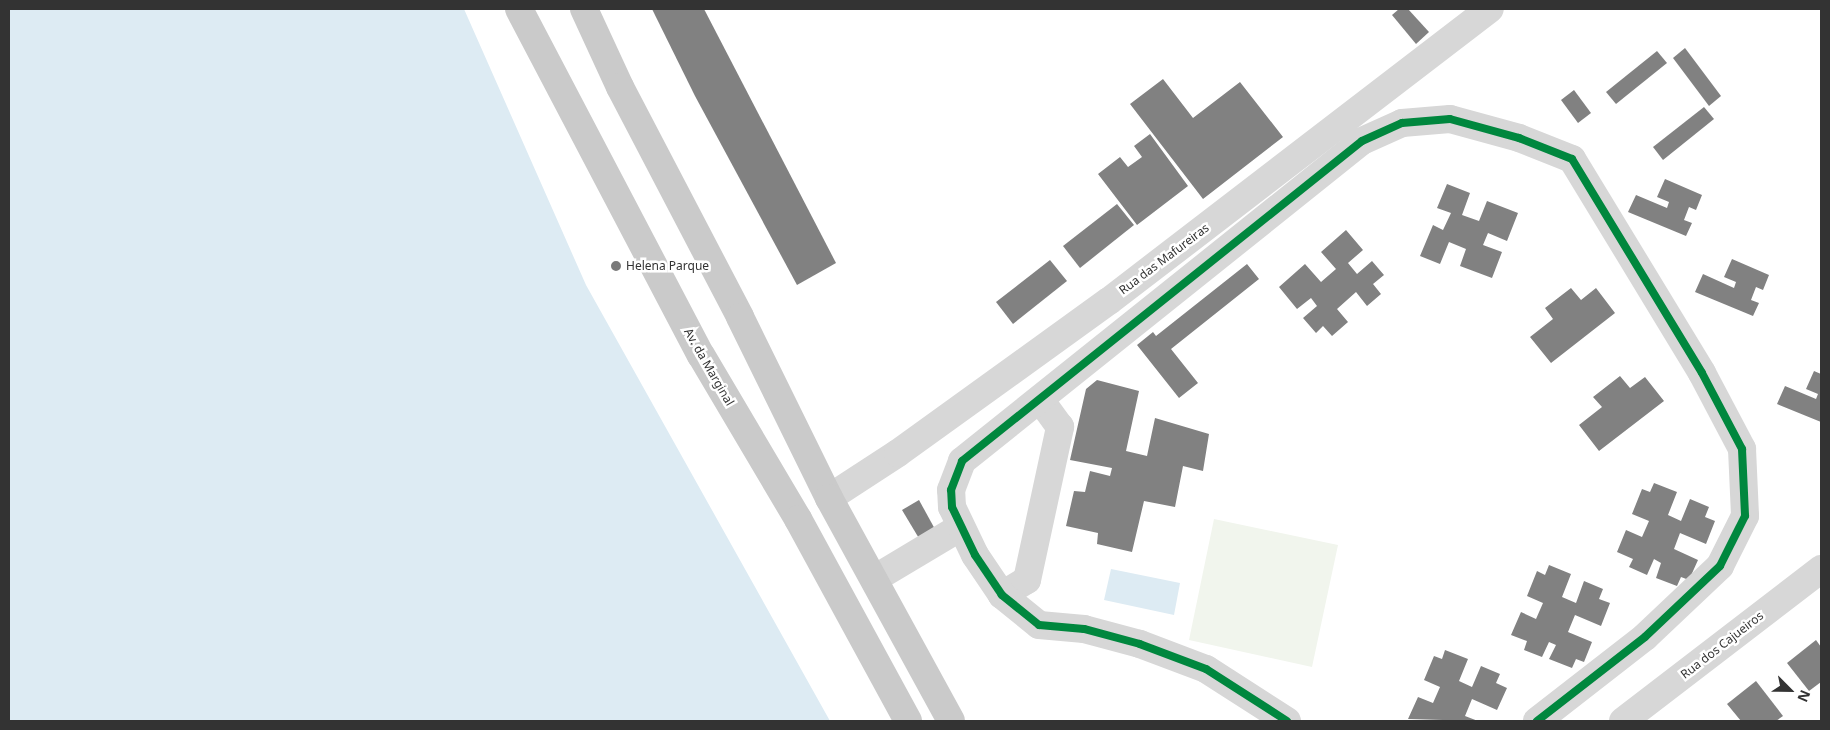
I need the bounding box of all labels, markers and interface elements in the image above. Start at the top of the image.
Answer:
street label: Rua das Mafureiras [1116,221,1212,297]
place label: Helena Parque [626,259,709,273]
marker: Helena Parque [610,260,622,272]
street label: Av. da Marginal [681,326,737,408]
street label: Rua dos Cajueiros [1678,608,1766,682]
north arrow [1765,665,1815,715]
text: N [1793,687,1815,705]

